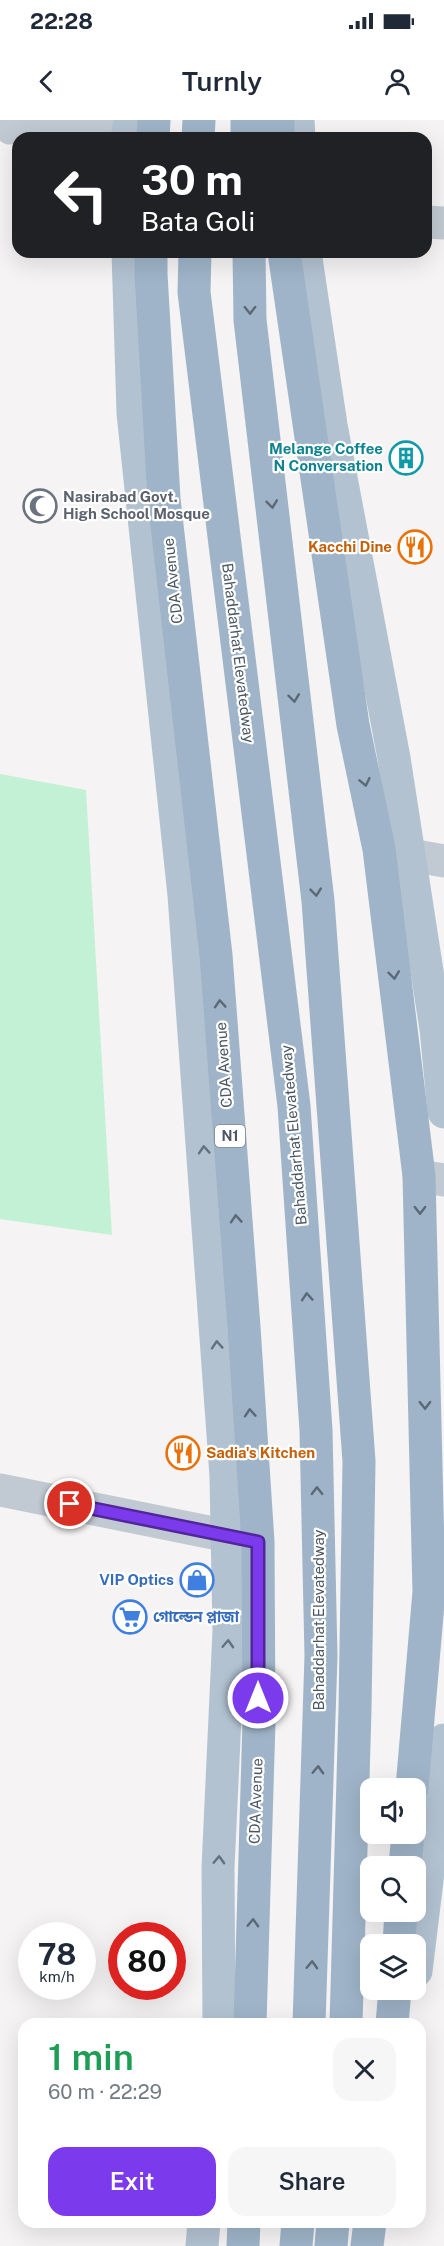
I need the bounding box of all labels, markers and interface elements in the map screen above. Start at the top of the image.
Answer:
text: 22:28 [30,8,93,34]
icon: back [30,65,63,98]
text: Turnly [182,65,262,97]
icon: person [381,65,414,98]
text: 30 m [141,155,243,204]
icon: left [42,156,120,234]
text: Bata Goli [141,205,255,237]
one-way arrow [244,306,256,315]
place label: Melange Coffee N Conversation [269,440,383,474]
building icon: Melange Coffee N Conversation [388,440,424,476]
mosque icon: Nasirabad Govt. High School Mosque [22,488,58,524]
place label: Nasirabad Govt. High School Mosque [63,488,210,522]
one-way arrow [265,500,278,509]
restaurant icon: Kacchi Dine [397,529,433,565]
street label: CDA Avenue [160,537,185,625]
place label: Kacchi Dine [308,538,392,555]
street label: Bahaddarhat Elevatedway [219,562,258,744]
one-way arrow [288,693,300,702]
one-way arrow [358,777,371,787]
one-way arrow [310,887,322,896]
one-way arrow [388,970,400,979]
one-way arrow [213,999,226,1008]
street label: CDA Avenue [212,1021,235,1109]
street label: Bahaddarhat Elevatedway [277,1044,310,1226]
road number: N1 [215,1125,245,1147]
one-way arrow [197,1145,210,1154]
one-way arrow [414,1206,426,1215]
one-way arrow [230,1214,243,1223]
one-way arrow [301,1292,314,1301]
one-way arrow [211,1340,224,1349]
one-way arrow [418,1401,431,1410]
one-way arrow [244,1409,257,1418]
restaurant icon: Sadia's Kitchen [165,1435,201,1471]
place label: Sadia's Kitchen [206,1444,315,1461]
pin [44,1478,95,1529]
icon: arrive [53,1487,86,1520]
one-way arrow [311,1487,324,1496]
street label: Bahaddarhat Elevatedway [310,1529,327,1711]
shop icon: VIP Optics [179,1562,215,1598]
place label: VIP Optics [99,1571,174,1588]
supermarket icon: গোল্ডেন প্লাজা [112,1599,148,1635]
place label: গোল্ডেন প্লাজা [153,1608,240,1625]
one-way arrow [222,1640,235,1649]
position arrow [226,1666,290,1730]
street label: CDA Avenue [246,1758,265,1844]
one-way arrow [312,1766,324,1775]
map controls [360,1778,426,2000]
button: sound [360,1778,426,1844]
one-way arrow [212,1856,225,1865]
button: search [360,1856,426,1922]
one-way arrow [246,1919,259,1928]
speed limit sign: 80 [108,1922,186,2000]
button: layers [360,1934,426,2000]
text: 78 [38,1936,76,1972]
one-way arrow [306,1961,319,1970]
text: km/h [39,1968,75,1985]
text: 1 min [48,2036,134,2078]
button: close [333,2038,396,2101]
text: 60 m · 22:29 [48,2080,162,2104]
button: Exit [48,2147,216,2216]
button: Share [228,2147,396,2216]

